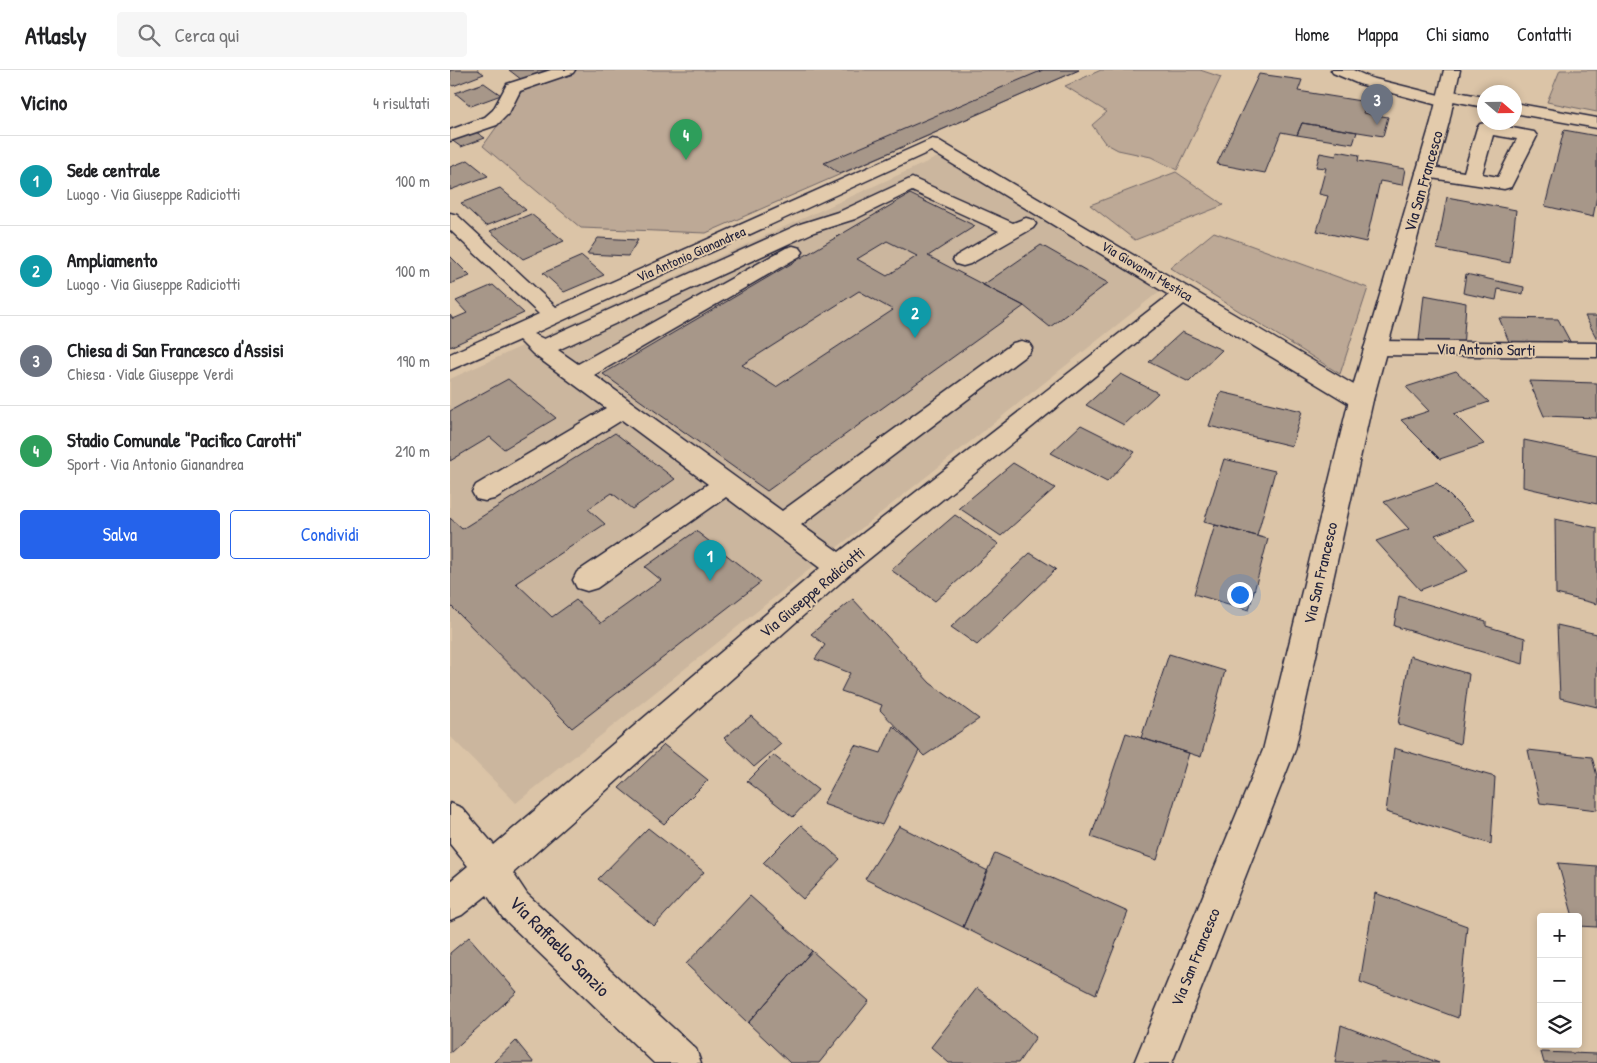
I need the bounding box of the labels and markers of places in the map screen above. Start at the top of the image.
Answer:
pin: 3 [1361,84,1393,125]
pin: 4 [670,119,702,160]
pin: 2 [899,297,931,338]
pin: 1 [694,540,726,581]

